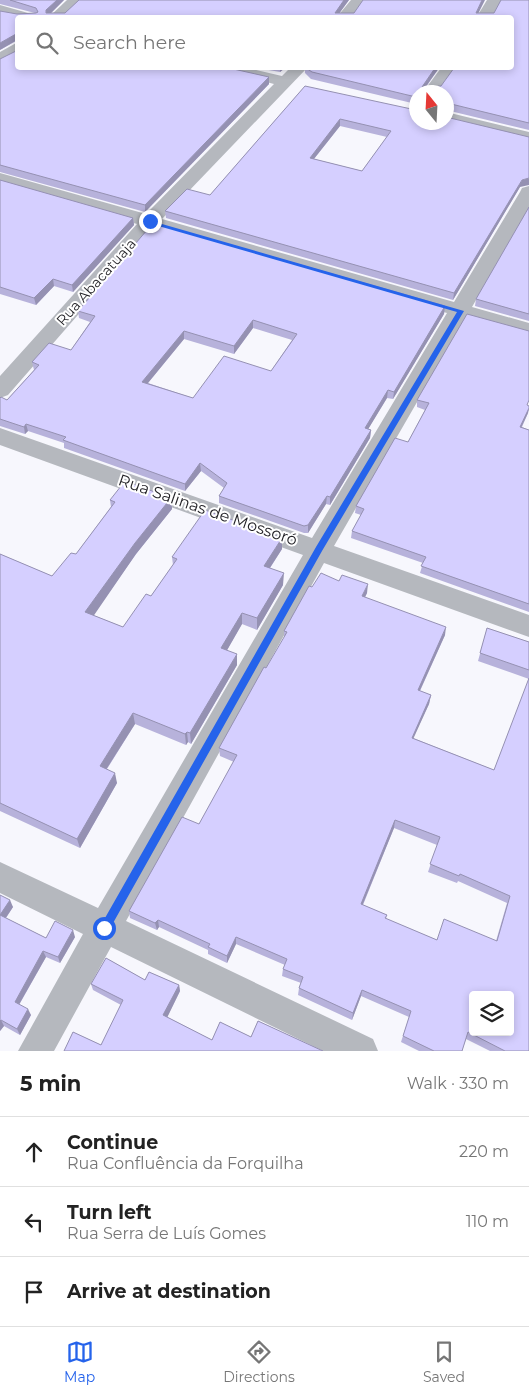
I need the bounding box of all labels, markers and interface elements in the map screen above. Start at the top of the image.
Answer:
search box [15,15,514,70]
icon: search [33,29,61,57]
text: Search here [73,31,186,54]
north arrow [409,85,454,130]
route end [139,210,162,233]
street label: Rua Abacatuaja [52,235,140,329]
street label: Rua Salinas de Mossoró [116,470,300,550]
route start [93,917,116,940]
map controls [469,991,514,1036]
button: layers [469,991,514,1036]
text: 5 min [20,1071,81,1096]
text: Walk · 330 m [407,1074,509,1093]
text: Continue [67,1131,158,1154]
icon: ahead [20,1138,48,1166]
text: 220 m [459,1142,509,1161]
text: Rua Confluência da Forquilha [67,1154,304,1173]
text: Turn left [67,1201,152,1224]
icon: left [20,1208,48,1236]
text: 110 m [466,1212,509,1231]
text: Rua Serra de Luís Gomes [67,1224,266,1243]
icon: arrive [20,1278,48,1306]
text: Arrive at destination [67,1280,271,1303]
tab: Map [64,1338,95,1386]
tab: Directions [223,1338,295,1386]
tab: Saved [423,1338,465,1386]

